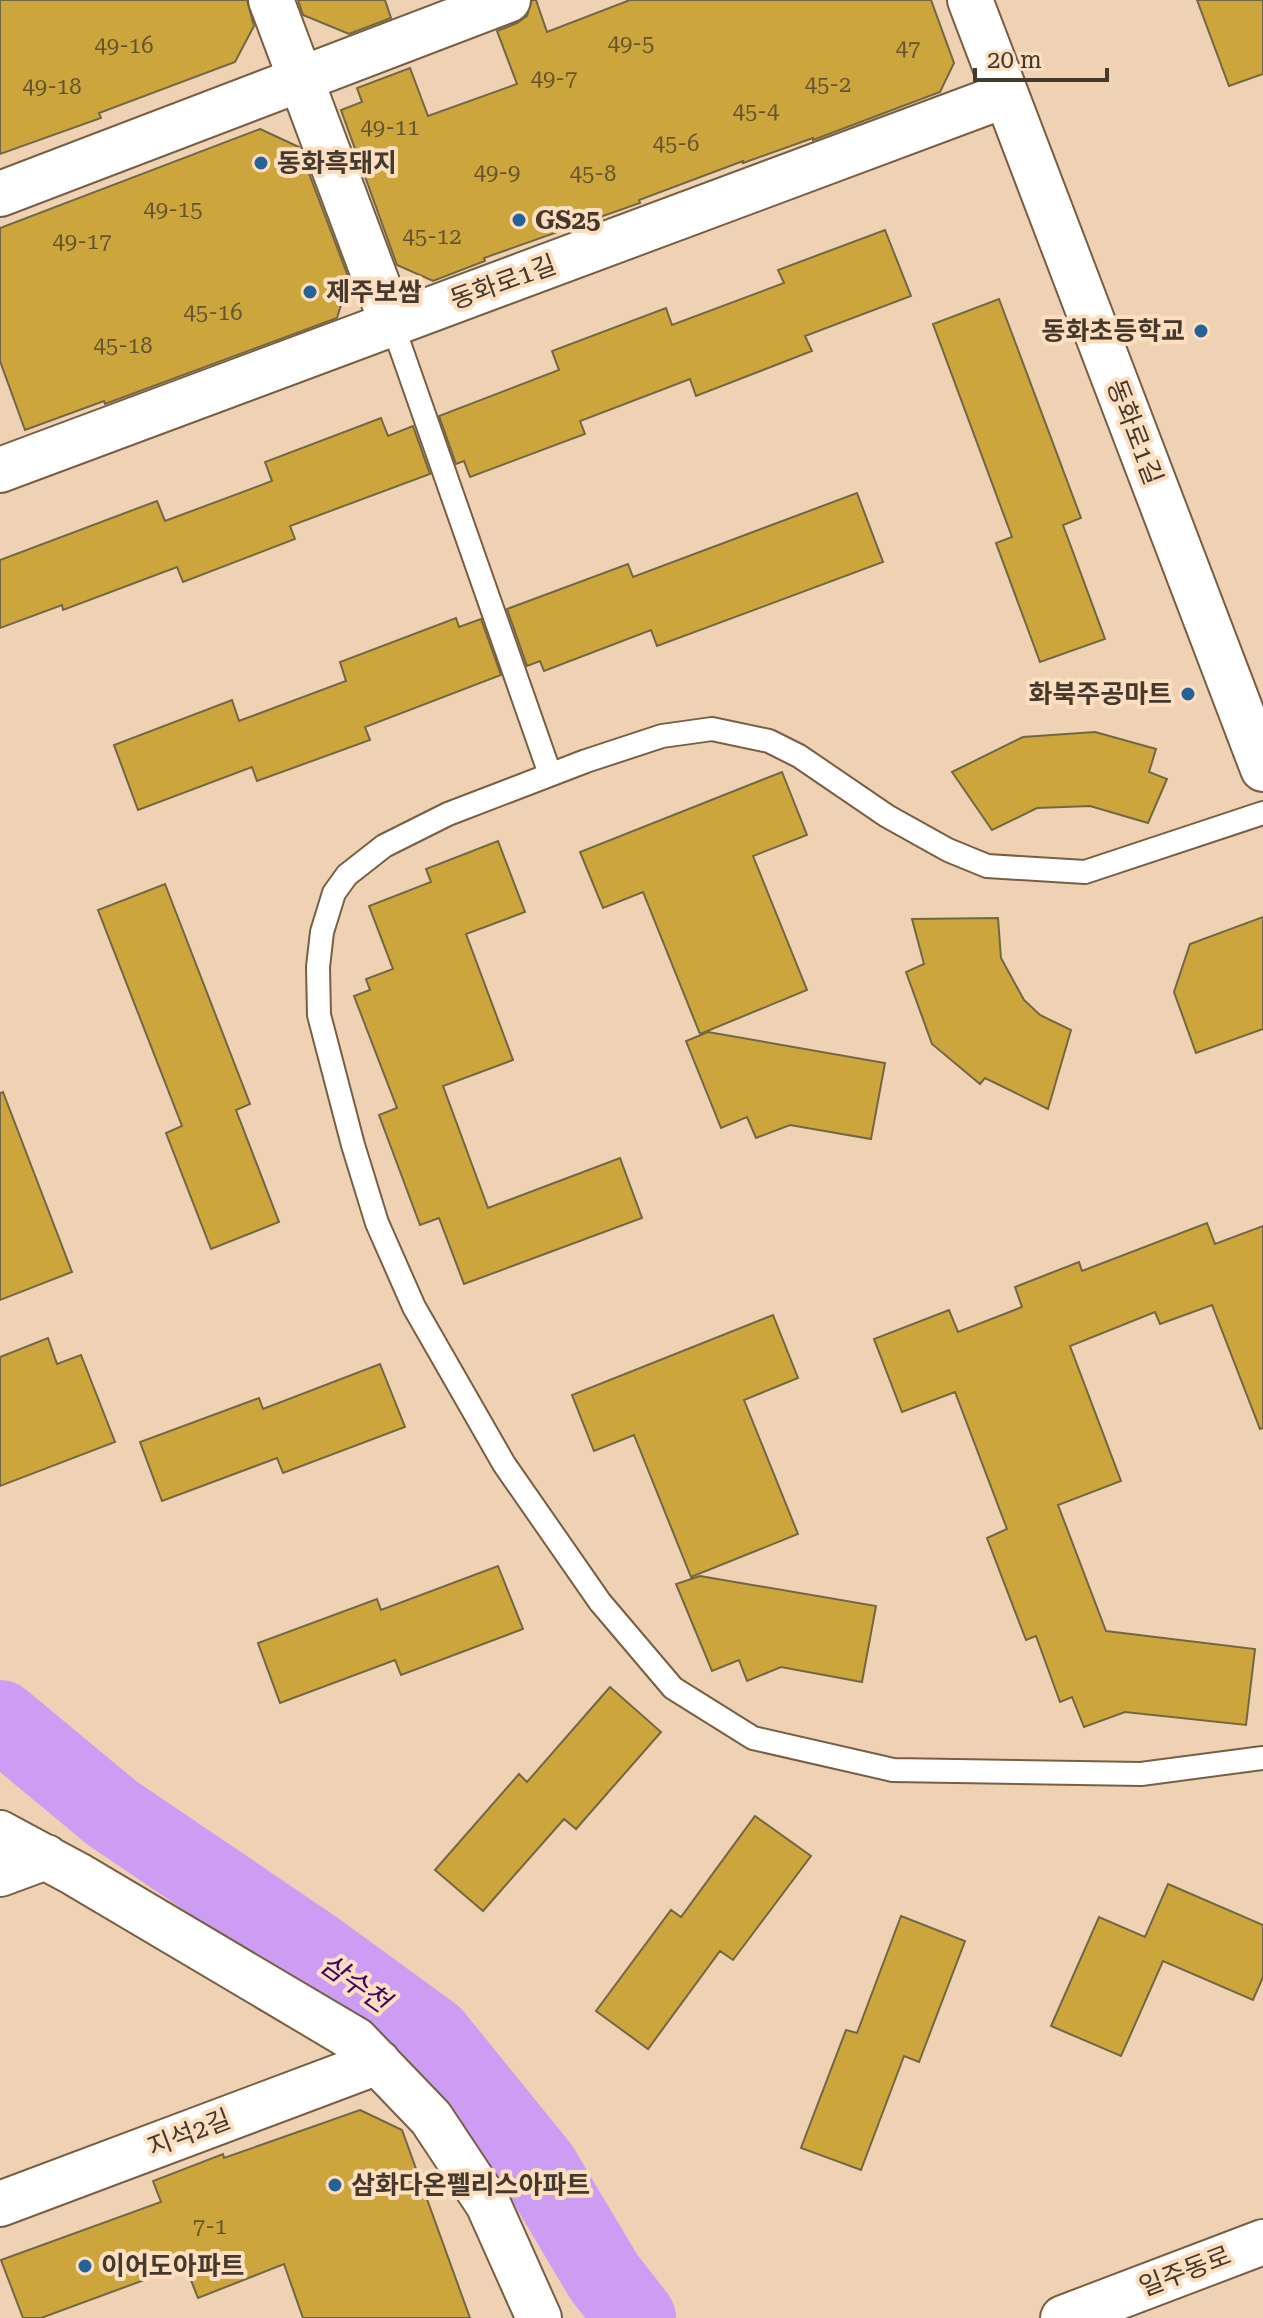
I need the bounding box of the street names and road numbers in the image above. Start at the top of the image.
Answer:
street label: 동화로1길 [446,249,560,315]
street label: 동화로1길 [1101,375,1169,489]
street label: 지석2길 [143,2104,235,2162]
street label: 일주동로 [1135,2240,1235,2302]

